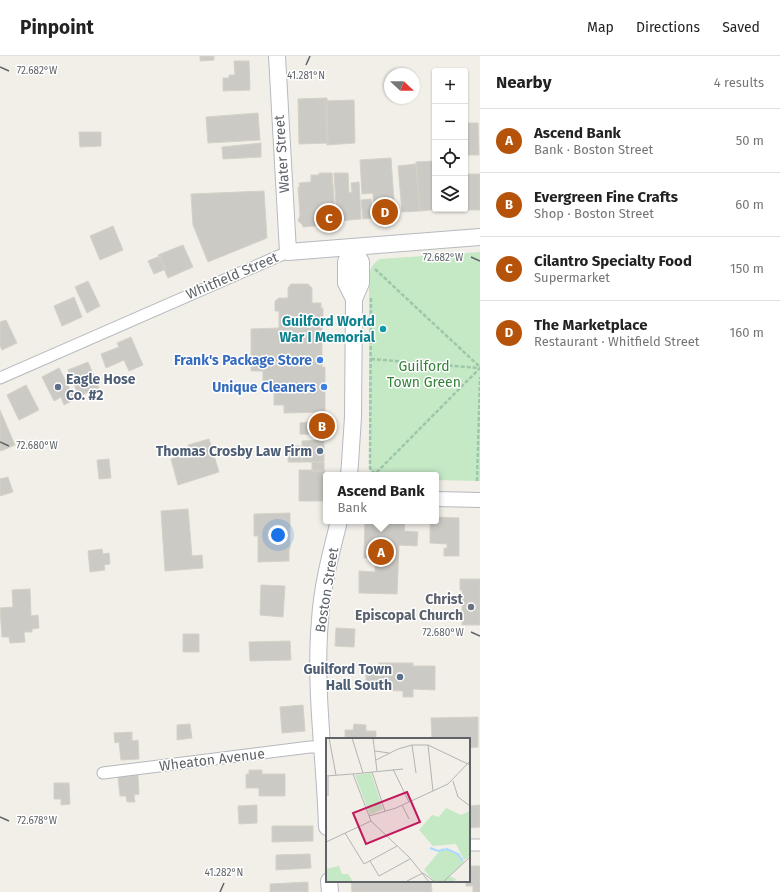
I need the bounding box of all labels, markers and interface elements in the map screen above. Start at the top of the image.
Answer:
text: Pinpoint [20,16,94,39]
text: Map [587,19,614,36]
text: Directions [636,19,700,36]
text: Saved [722,19,760,36]
text: 72.682°W [17,65,58,77]
north arrow [384,68,420,104]
map controls [432,68,468,212]
button: + [432,68,468,104]
text: 41.281°N [287,70,325,82]
text: Nearby [496,72,551,93]
text: 4 results [714,75,764,90]
button: − [432,104,468,140]
street label: Water Street [271,113,293,194]
text: Ascend Bank [534,124,621,142]
text: A [505,133,513,148]
text: 50 m [736,133,764,148]
button: locate [432,140,468,176]
text: Bank · Boston Street [534,142,653,157]
button: layers [432,176,468,212]
text: Evergreen Fine Crafts [534,188,678,206]
pin: D [372,197,398,227]
text: B [505,197,513,212]
text: 60 m [735,197,764,212]
pin: C [316,203,342,233]
text: Shop · Boston Street [534,206,654,221]
street label: Whitfield Street [183,249,282,303]
text: 72.682°W [423,252,464,264]
text: Cilantro Specialty Food [534,252,692,270]
text: C [505,261,513,276]
text: 150 m [730,261,764,276]
text: Supermarket [534,270,610,285]
place label: Guilford World War I Memorial [280,313,376,346]
text: The Marketplace [534,316,648,334]
marker: Guilford World War I Memorial [378,324,388,334]
text: D [505,325,513,340]
text: 160 m [730,325,764,340]
text: Restaurant · Whitfield Street [534,334,700,349]
place label: Frank's Package Store [174,352,312,369]
marker: Frank's Package Store [315,355,325,365]
park label: Guilford Town Green [387,358,461,391]
place label: Eagle Hose Co. #2 [66,371,136,404]
place label: Unique Cleaners [212,379,316,396]
marker: Eagle Hose Co. #2 [53,382,63,392]
marker: Unique Cleaners [319,382,329,392]
pin: B [309,411,335,441]
text: 72.680°W [16,440,58,452]
place label: Thomas Crosby Law Firm [156,443,312,460]
marker: Thomas Crosby Law Firm [315,446,325,456]
popup [323,472,439,524]
text: Ascend Bank [338,482,424,500]
text: Bank [338,500,367,515]
your location [268,525,288,545]
pin: A [368,537,394,567]
street label: Boston Street [312,545,342,634]
place label: Christ Episcopal Church [355,591,464,624]
marker: Christ Episcopal Church [466,602,476,612]
text: 72.680°W [422,627,464,639]
place label: Guilford Town Hall South [303,661,392,694]
marker: Guilford Town Hall South [395,672,405,682]
inset map [326,738,470,882]
street label: Wheaton Avenue [158,745,266,775]
text: 72.678°W [17,815,58,827]
text: 41.282°N [205,867,243,879]

